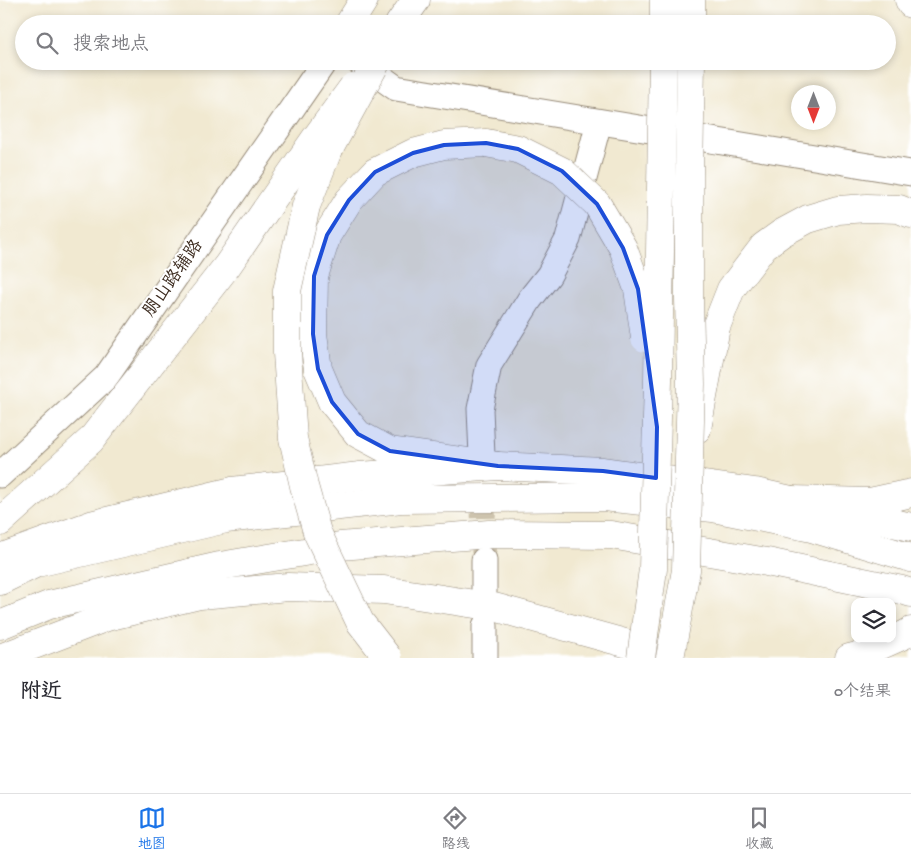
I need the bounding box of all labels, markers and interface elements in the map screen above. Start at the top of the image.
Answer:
search box [15,15,896,70]
icon: search [33,29,61,57]
text: 搜索地点 [73,34,149,57]
north arrow [791,85,836,130]
street label: 朋山路辅路 [139,236,208,322]
map controls [851,598,896,643]
button: layers [851,598,896,643]
text: 附近 [20,681,62,706]
text: 0个结果 [834,684,891,703]
tab: 地图 [138,804,166,854]
tab: 路线 [441,804,469,854]
tab: 收藏 [745,804,773,854]

